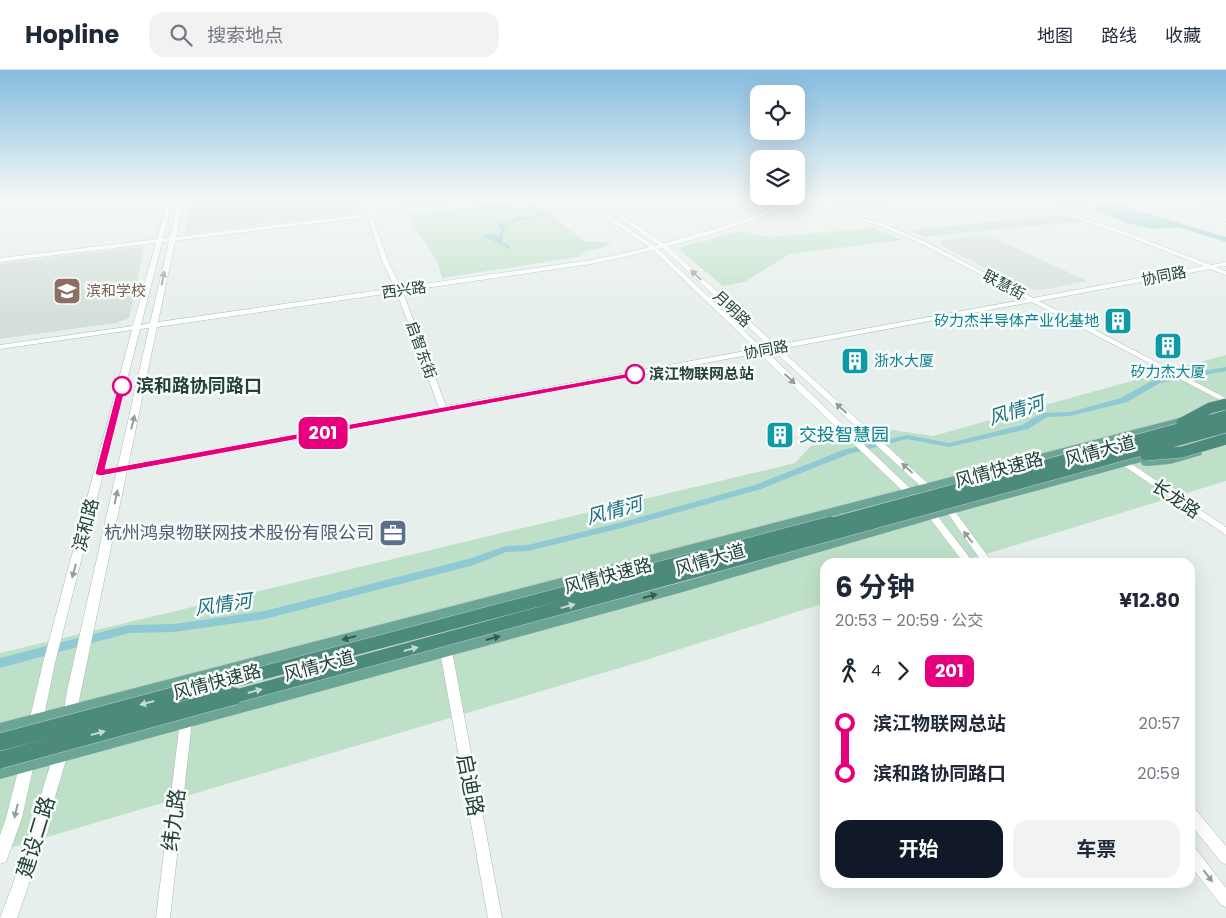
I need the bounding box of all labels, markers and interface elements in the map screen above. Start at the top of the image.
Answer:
search box [149,12,499,57]
text: Hopline [25,18,119,51]
icon: search [167,21,195,49]
text: 搜索地点 [207,22,283,49]
text: 地图 [1037,23,1073,48]
text: 路线 [1101,23,1137,48]
text: 收藏 [1165,23,1201,48]
map controls [750,85,805,205]
button: locate [750,85,805,140]
button: layers [750,150,805,205]
street label: 协同路 [1140,261,1188,290]
street label: 联慧街 [979,265,1029,304]
one-way arrow [690,269,702,281]
one-way arrow [160,270,168,286]
school or university icon: 滨和学校 [52,276,82,306]
street label: 西兴路 [380,276,428,303]
place label: 滨和学校 [86,280,146,301]
street label: 月明路 [709,286,756,332]
building icon: 矽力杰半导体产业化基地 [1103,306,1133,336]
place label: 矽力杰半导体产业化基地 [934,310,1099,331]
street label: 启智东街 [401,318,442,382]
building icon: 矽力杰大厦 [1153,331,1183,361]
street label: 协同路 [742,335,790,364]
building icon: 浙水大厦 [840,346,870,376]
place label: 浙水大厦 [874,350,934,371]
place label: 矽力杰大厦 [1130,361,1206,382]
place label: 滨江物联网总站 [649,363,754,384]
marker: 滨江物联网总站 [625,364,645,384]
place label: 滨和路协同路口 [136,373,262,398]
one-way arrow [783,373,795,385]
marker: 滨和路协同路口 [112,376,132,396]
water label: 风情河 [985,388,1051,432]
one-way arrow [836,402,848,414]
one-way arrow [129,415,137,430]
line badge: 201 [294,417,352,449]
text: 201 [309,420,337,445]
building icon: 交投智慧园 [765,420,795,450]
place label: 交投智慧园 [799,422,889,447]
street label: 风情大道 [1062,429,1138,472]
street label: 风情快速路 [952,446,1046,493]
one-way arrow [901,462,913,474]
street label: 长龙路 [1147,473,1206,524]
one-way arrow [112,489,120,505]
water label: 风情河 [583,489,649,531]
street label: 滨和路 [66,496,105,554]
office icon: 杭州鸿泉物联网技术股份有限公司 [378,518,408,548]
place label: 杭州鸿泉物联网技术股份有限公司 [104,520,374,545]
one-way arrow [962,531,973,544]
street label: 风情大道 [672,538,748,581]
street label: 风情快速路 [561,552,655,599]
one-way arrow [70,564,78,579]
text: 6 分钟 [835,568,915,607]
water label: 风情河 [193,587,257,622]
text: ¥12.80 [1119,587,1180,614]
one-way arrow [642,592,657,600]
one-way arrow [561,602,576,610]
text: 20:53 – 20:59 · 公交 [835,609,983,632]
one-way arrow [485,634,500,642]
one-way arrow [342,635,357,643]
street label: 风情大道 [281,644,357,687]
one-way arrow [404,644,419,652]
icon: walk [835,657,863,685]
icon: forward [889,657,917,685]
street label: 风情快速路 [170,658,264,705]
text: 201 [935,658,964,683]
text: 4 [871,659,881,682]
one-way arrow [247,687,262,695]
one-way arrow [140,699,155,707]
text: 滨江物联网总站 [873,710,1006,737]
text: 20:57 [1139,712,1180,735]
one-way arrow [90,729,105,737]
street label: 启迪路 [450,751,491,819]
text: 滨和路协同路口 [873,760,1006,787]
text: 20:59 [1137,762,1180,785]
street label: 纬九路 [155,787,192,853]
street label: 建设二路 [9,792,62,881]
one-way arrow [12,803,20,818]
button: 开始 [835,820,1003,878]
button: 车票 [1013,820,1180,878]
one-way arrow [1203,870,1213,883]

